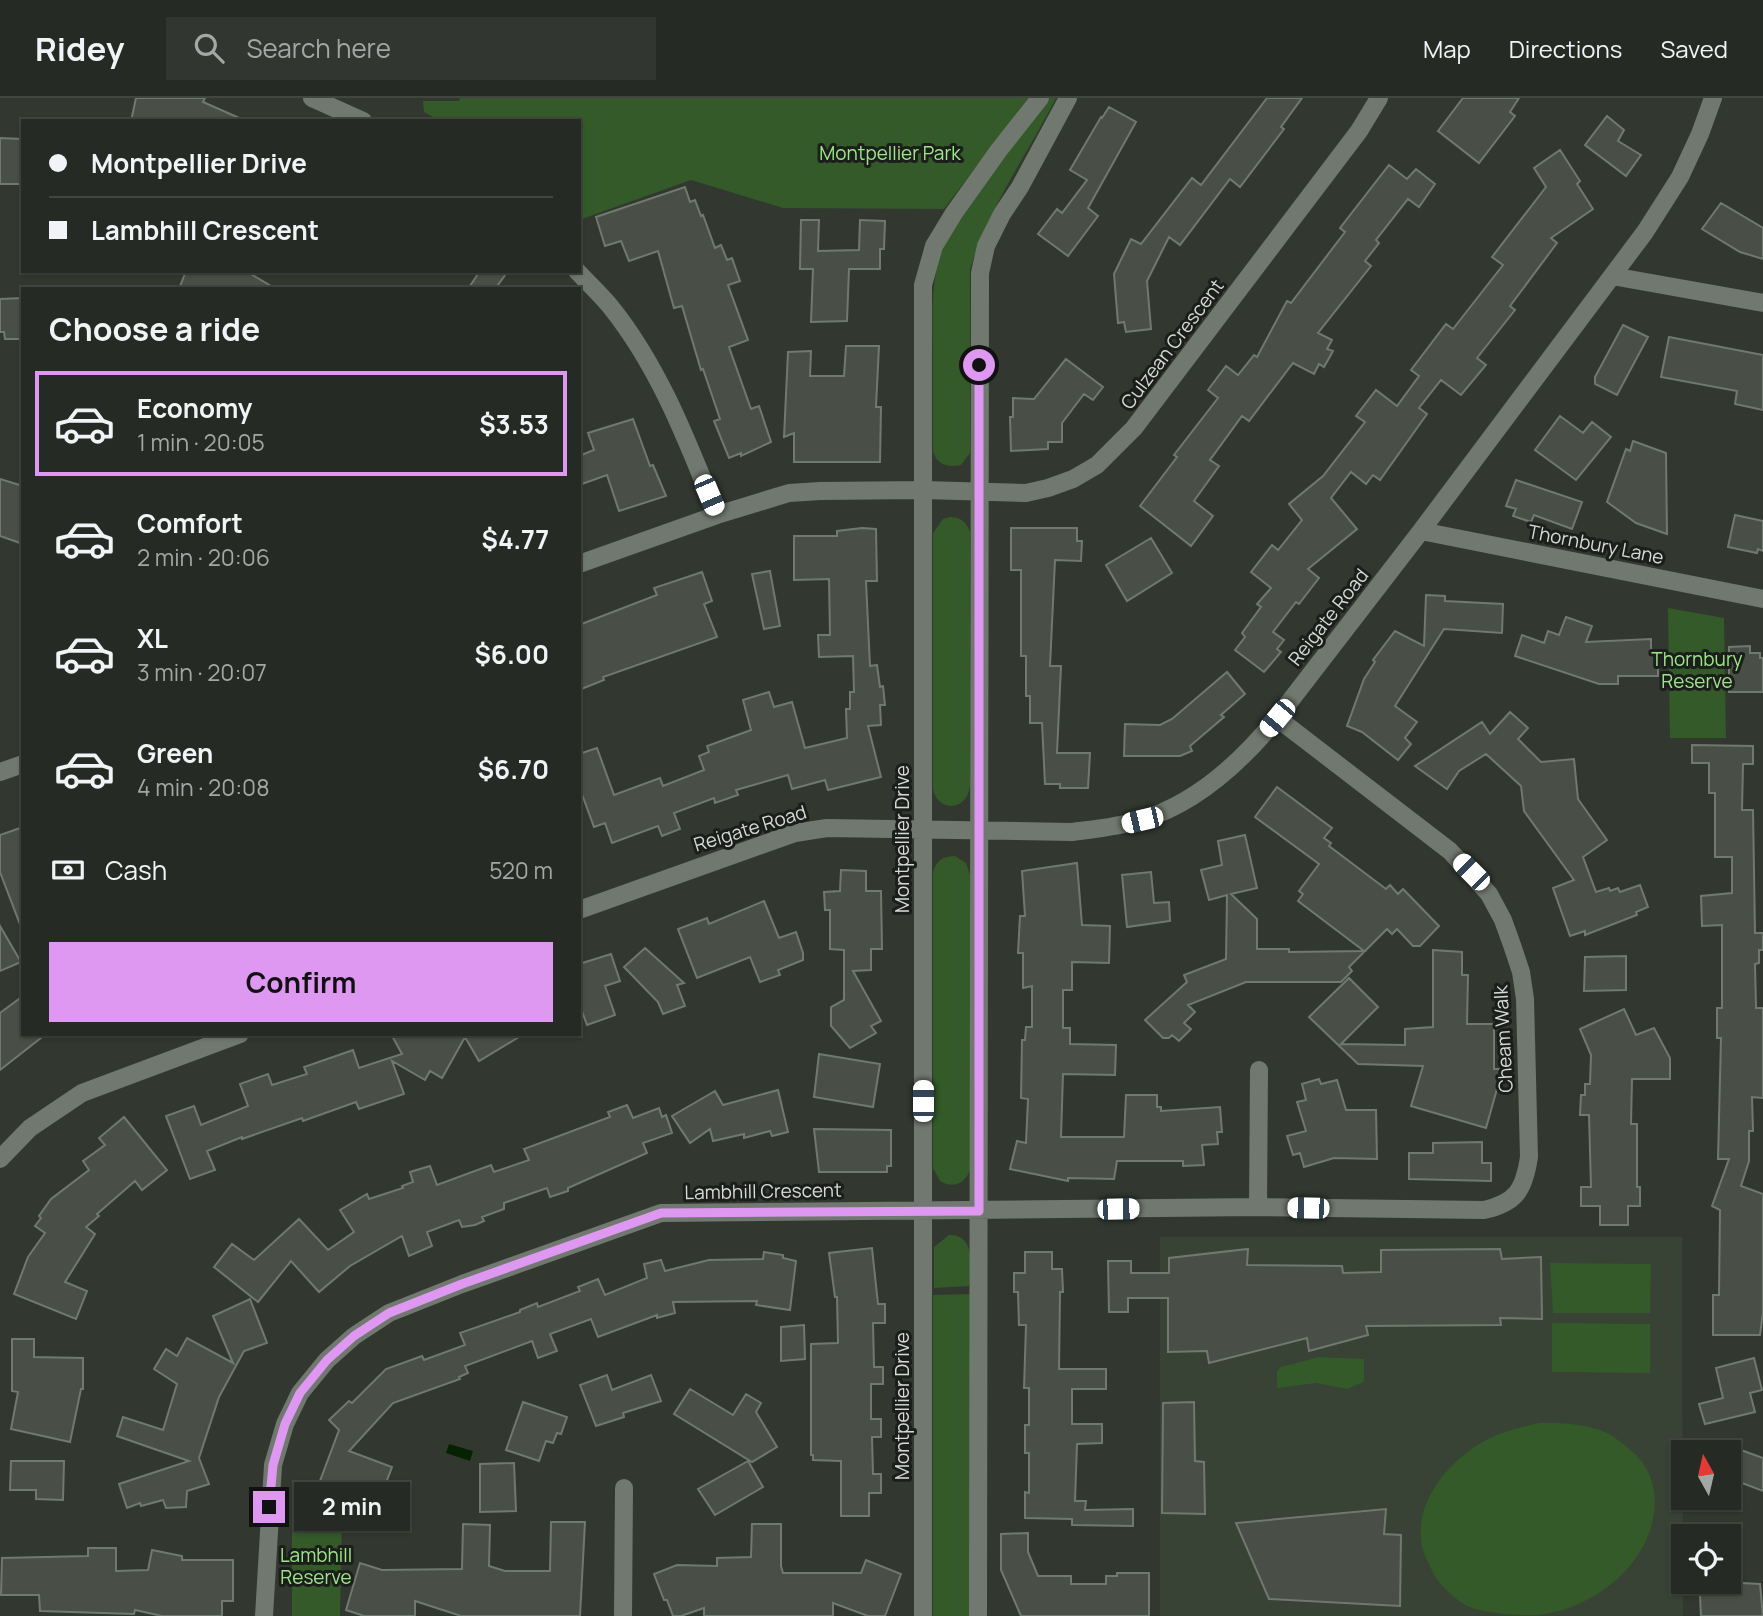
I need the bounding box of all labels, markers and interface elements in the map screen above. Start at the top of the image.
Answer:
search box [166,17,656,80]
text: Ridey [35,26,124,71]
icon: search [190,29,228,67]
text: Search here [246,30,391,66]
text: Map [1423,32,1471,65]
text: Directions [1509,32,1622,65]
text: Saved [1660,32,1728,65]
park label: Montpellier Park [819,140,961,166]
text: Montpellier Drive [91,145,307,181]
text: Lambhill Crescent [91,212,319,248]
street label: Culzean Crescent [1115,274,1229,414]
text: Choose a ride [49,307,260,351]
route start [963,349,995,381]
text: Economy [137,390,252,426]
icon: car [53,392,116,455]
text: $3.53 [479,406,549,442]
text: 1 min · 20:05 [137,426,265,458]
car [692,472,727,518]
text: Comfort [137,505,243,541]
icon: car [53,507,116,570]
street label: Thornbury Lane [1526,518,1666,570]
text: $4.77 [482,521,549,557]
text: 2 min · 20:06 [137,541,270,573]
street label: Reigate Road [1282,563,1374,671]
text: XL [137,620,168,656]
icon: car [53,622,116,685]
text: $6.00 [474,636,549,672]
park label: Thornbury Reserve [1651,646,1743,694]
text: 3 min · 20:07 [137,656,267,688]
car [1256,695,1299,741]
text: Green [137,735,213,771]
icon: car [53,737,116,800]
text: $6.70 [478,751,549,787]
street label: Montpellier Drive [889,765,915,913]
text: 4 min · 20:08 [137,771,270,803]
street label: Reigate Road [690,799,810,857]
car [1120,805,1165,835]
car [1449,850,1494,894]
icon: cash [49,851,87,889]
text: Cash [105,852,167,888]
text: 520 m [489,854,553,886]
button: Confirm [49,942,553,1022]
street label: Cheam Walk [1487,984,1519,1093]
car [913,1080,934,1122]
street label: Lambhill Crescent [684,1177,842,1205]
car [1287,1197,1330,1219]
car [1097,1198,1140,1220]
street label: Montpellier Drive [889,1332,915,1480]
north arrow [1671,1440,1741,1510]
map controls [1671,1440,1741,1594]
callout: 2 min [294,1482,409,1532]
text: 2 min [322,1490,382,1522]
route end [253,1491,285,1523]
button: locate [1671,1524,1741,1594]
park label: Lambhill Reserve [280,1542,352,1590]

